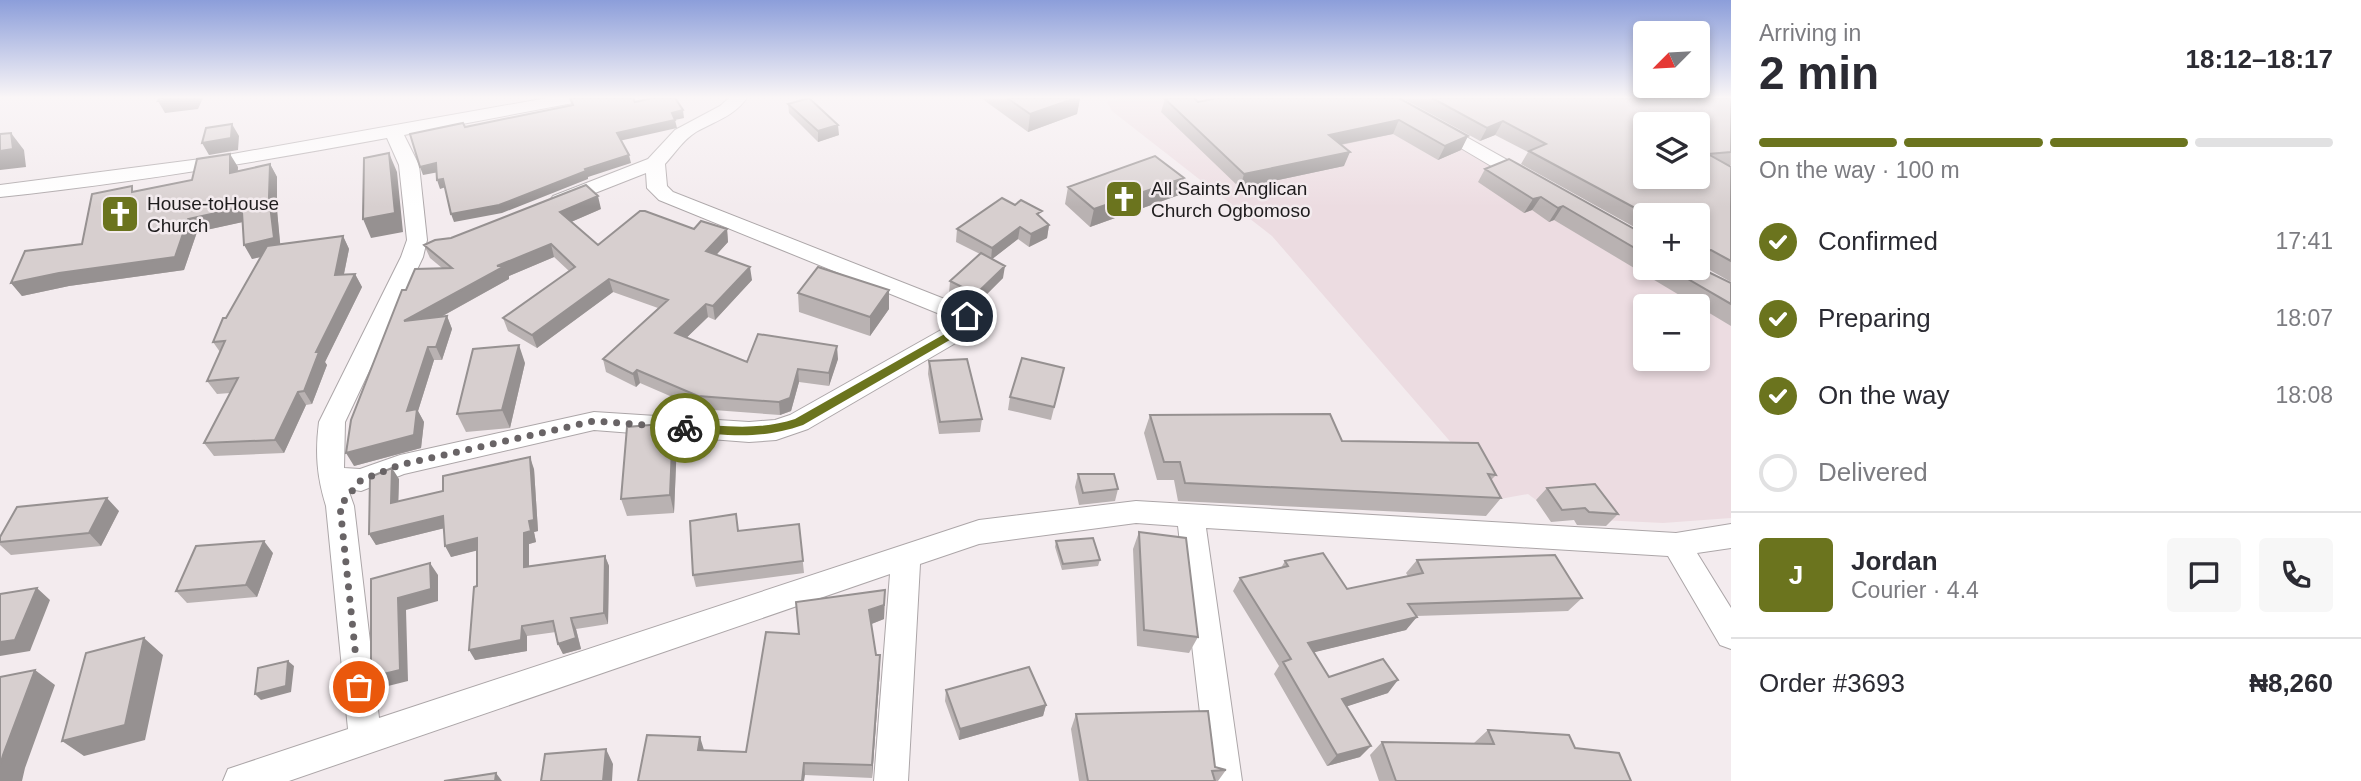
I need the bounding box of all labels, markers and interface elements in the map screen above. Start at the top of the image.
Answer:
text: Arriving in [1759,20,1861,46]
north arrow [1633,21,1710,98]
map controls [1633,21,1710,371]
text: 18:12–18:17 [2186,44,2333,74]
text: 2 min [1759,47,1879,99]
button: layers [1633,112,1710,189]
text: On the way · 100 m [1759,157,1960,183]
church icon: All Saints Anglican Church Ogbomoso [1103,178,1145,220]
place label: All Saints Anglican Church Ogbomoso [1151,178,1310,221]
church icon: House-toHouse Church [99,193,141,235]
place label: House-toHouse Church [147,193,279,236]
button: + [1633,203,1710,280]
icon: check [1759,223,1797,261]
text: Confirmed [1818,226,1938,256]
text: 17:41 [2275,228,2333,254]
pin [937,286,997,346]
button: − [1633,294,1710,371]
icon: home [948,297,986,335]
icon: check [1759,300,1797,338]
text: Preparing [1818,303,1931,333]
text: 18:07 [2275,305,2333,331]
icon: check [1759,377,1797,415]
text: On the way [1818,380,1950,410]
text: 18:08 [2275,382,2333,408]
courier [650,393,720,463]
icon: bike [666,409,704,447]
text: Delivered [1818,457,1928,487]
button: chat [2167,538,2241,612]
button: phone [2259,538,2333,612]
text: Jordan [1851,546,1938,576]
text: J [1789,560,1803,590]
text: Courier · 4.4 [1851,577,1979,603]
pin [329,657,389,717]
icon: bag [340,668,378,706]
text: Order #3693 [1759,668,1905,698]
text: ₦8,260 [2249,668,2333,698]

